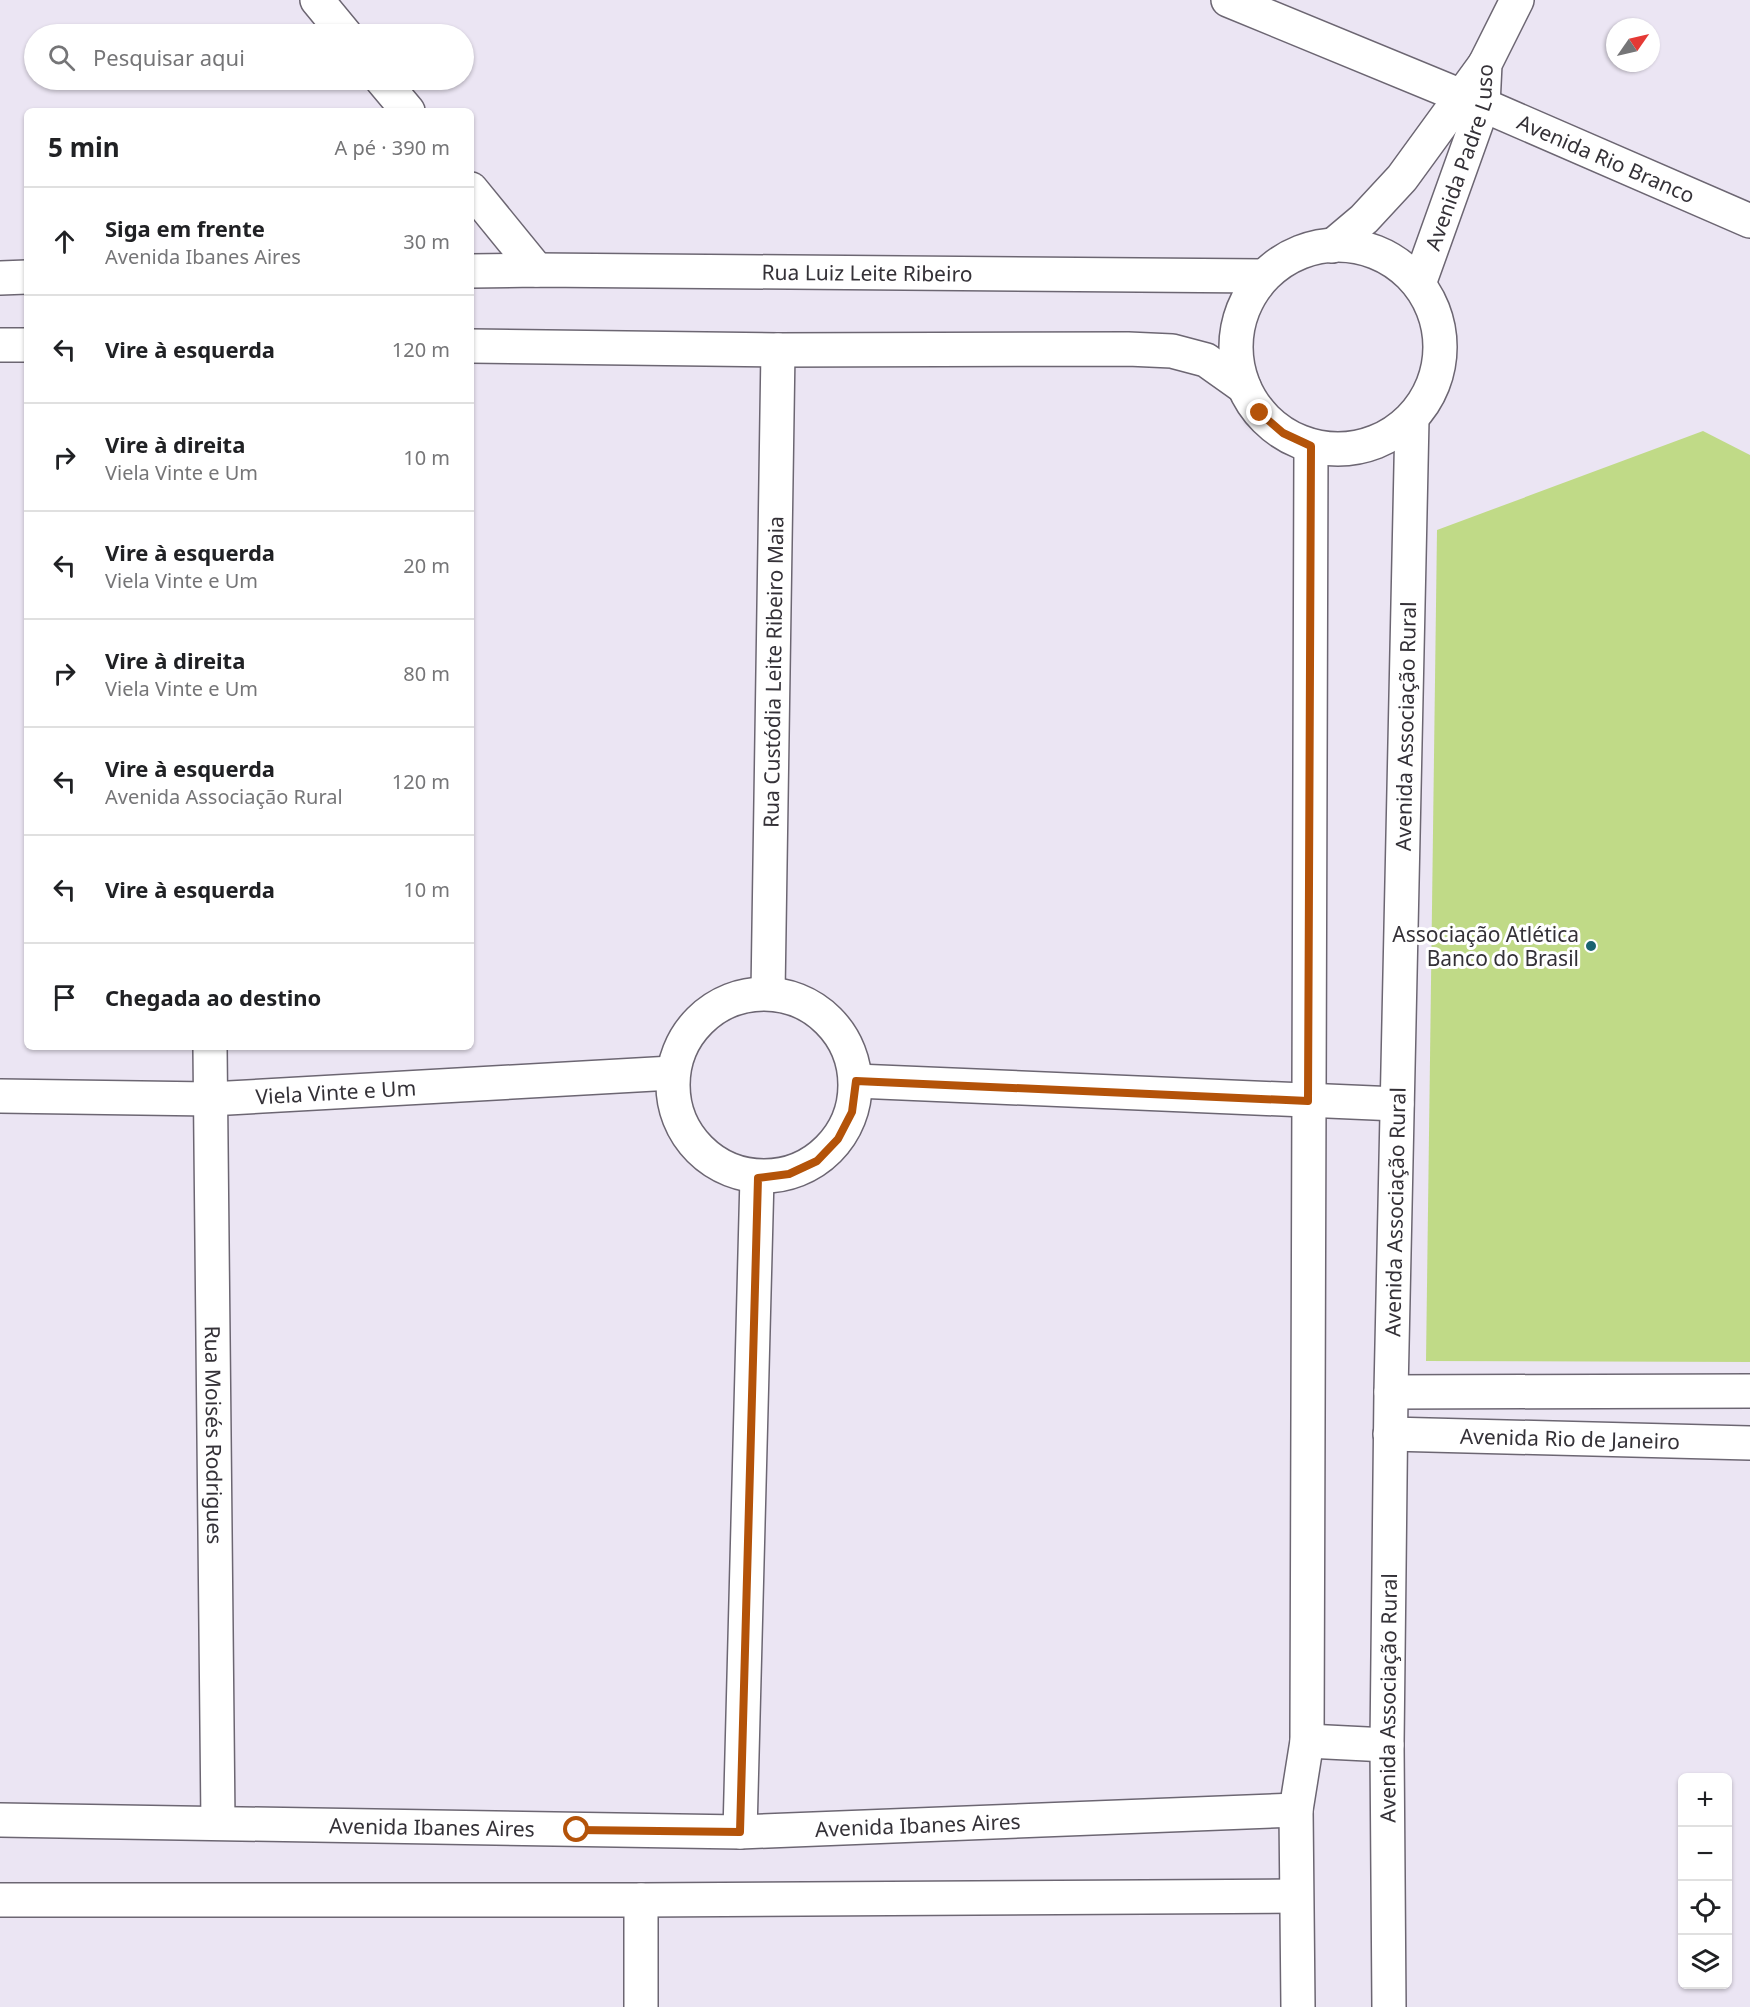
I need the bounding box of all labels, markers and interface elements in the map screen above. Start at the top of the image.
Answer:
north arrow [1606,18,1660,72]
search box [24,24,474,90]
icon: search [45,41,78,74]
text: Pesquisar aqui [93,42,245,72]
street label: Avenida Padre Luso [1418,63,1499,254]
street label: Avenida Rio Branco [1513,108,1699,209]
text: 5 min [48,129,120,165]
text: A pé · 390 m [334,134,450,161]
text: Siga em frente [105,213,265,243]
icon: ahead [48,225,81,258]
text: 30 m [403,228,450,255]
text: Avenida Ibanes Aires [105,243,301,270]
street label: Rua Luiz Leite Ribeiro [761,258,973,288]
icon: left [48,333,81,366]
text: Vire à esquerda [105,334,275,364]
text: 120 m [392,336,450,363]
route end [1246,399,1272,425]
text: Vire à direita [105,429,245,459]
icon: right [48,441,81,474]
text: 10 m [403,444,450,471]
text: Viela Vinte e Um [105,459,258,486]
street label: Rua Custódia Leite Ribeiro Maia [757,516,789,828]
text: Vire à esquerda [105,537,275,567]
icon: left [48,549,81,582]
text: 20 m [403,552,450,579]
text: Viela Vinte e Um [105,567,258,594]
street label: Avenida Associação Rural [1389,601,1422,851]
text: Vire à direita [105,645,245,675]
icon: right [48,657,81,690]
text: 80 m [403,660,450,687]
text: Viela Vinte e Um [105,675,258,702]
text: Vire à esquerda [105,753,275,783]
icon: left [48,765,81,798]
text: 120 m [392,768,450,795]
text: Avenida Associação Rural [105,783,343,810]
icon: left [48,873,81,906]
text: Vire à esquerda [105,874,275,904]
text: 10 m [403,876,450,903]
place label: Associação Atlética Banco do Brasil [1392,920,1579,972]
marker: Associação Atlética Banco do Brasil [1584,939,1598,953]
icon: arrive [48,981,81,1014]
text: Chegada ao destino [105,982,321,1012]
street label: Viela Vinte e Um [255,1073,417,1110]
street label: Avenida Associação Rural [1378,1087,1412,1337]
street label: Rua Moisés Rodrigues [199,1326,229,1544]
street label: Avenida Rio de Janeiro [1460,1422,1680,1455]
street label: Avenida Associação Rural [1373,1573,1403,1823]
map controls [1678,1773,1732,1989]
button: + [1678,1773,1732,1827]
street label: Avenida Ibanes Aires [814,1807,1021,1843]
street label: Avenida Ibanes Aires [329,1811,535,1843]
route start [563,1816,589,1842]
button: − [1678,1827,1732,1881]
button: locate [1678,1881,1732,1935]
button: layers [1678,1935,1732,1989]

